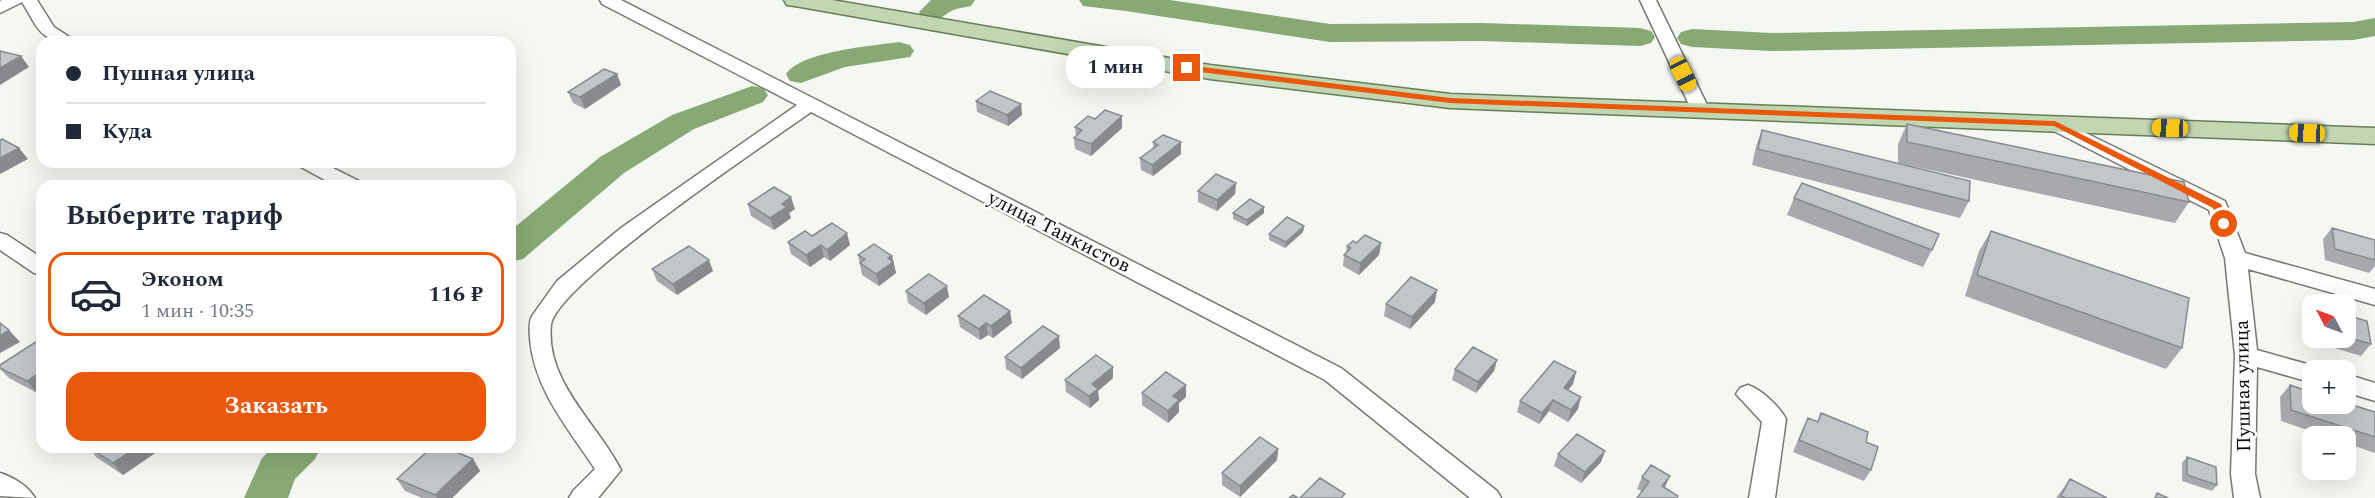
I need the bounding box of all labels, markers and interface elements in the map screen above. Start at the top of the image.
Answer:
callout: 1 мин [1067,47,1166,89]
text: 1 мин [1087,52,1144,82]
route end [1173,54,1200,81]
car [1667,54,1699,94]
text: Пушная улица [102,57,255,90]
text: Куда [102,115,152,148]
car [2152,118,2188,138]
car [2289,123,2325,143]
street label: улица Танкистов [982,183,1136,281]
text: Выберите тариф [66,195,283,237]
route start [2210,210,2237,237]
text: Эконом [141,263,224,296]
icon: car [69,267,123,321]
text: 116 ₽ [428,278,483,311]
north arrow [2302,294,2356,348]
map controls [2302,294,2356,480]
text: 1 мин · 10:35 [141,296,254,326]
street label: Пушная улица [2227,319,2259,452]
button: + [2302,360,2356,414]
button: Заказать [66,372,486,441]
button: − [2302,426,2356,480]

